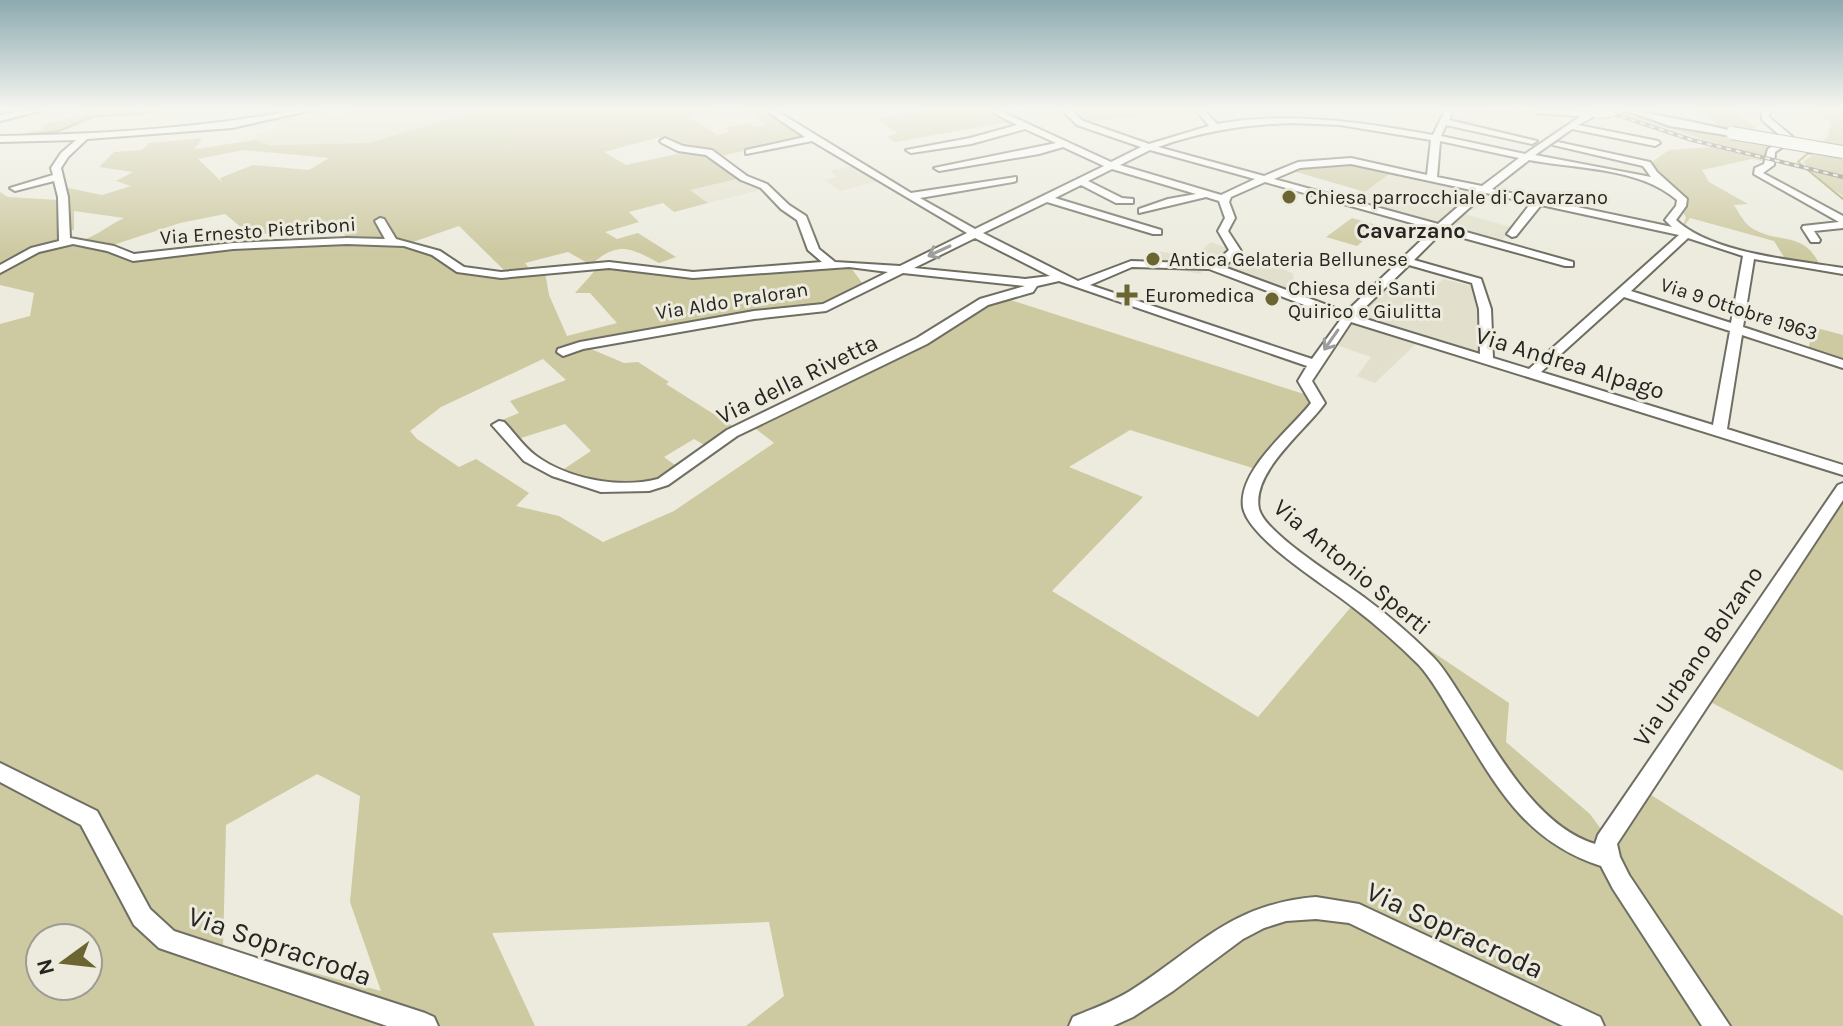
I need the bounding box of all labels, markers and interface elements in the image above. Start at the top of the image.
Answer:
place label: Chiesa parrocchiale di Cavarzano [1305,186,1608,209]
marker: Chiesa parrocchiale di Cavarzano [1280,188,1298,206]
street label: Via Ernesto Pietriboni [159,213,357,249]
district label: Cavarzano [1356,218,1466,244]
one-way arrow [927,244,951,259]
place label: Antica Gelateria Bellunese [1169,248,1408,271]
marker: Antica Gelateria Bellunese [1144,250,1162,268]
street label: Via 9 Ottobre 1963 [1658,273,1820,345]
place label: Chiesa dei Santi Quirico e Giulitta [1288,277,1442,323]
street label: Via Aldo Praloran [654,278,810,324]
marker: Euromedica [1116,284,1138,306]
place label: Euromedica [1145,284,1255,307]
marker: Chiesa dei Santi Quirico e Giulitta [1263,290,1281,308]
street label: Via Andrea Alpago [1472,321,1668,405]
street label: Via della Rivetta [712,328,882,430]
one-way arrow [1323,329,1339,351]
street label: Via Antonio Sperti [1268,493,1436,641]
street label: Via Urbano Bolzano [1627,560,1769,752]
street label: Via Sopracroda [1361,874,1549,986]
street label: Via Sopracroda [184,899,376,993]
north arrow [24,922,104,1002]
text: N [31,956,60,978]

